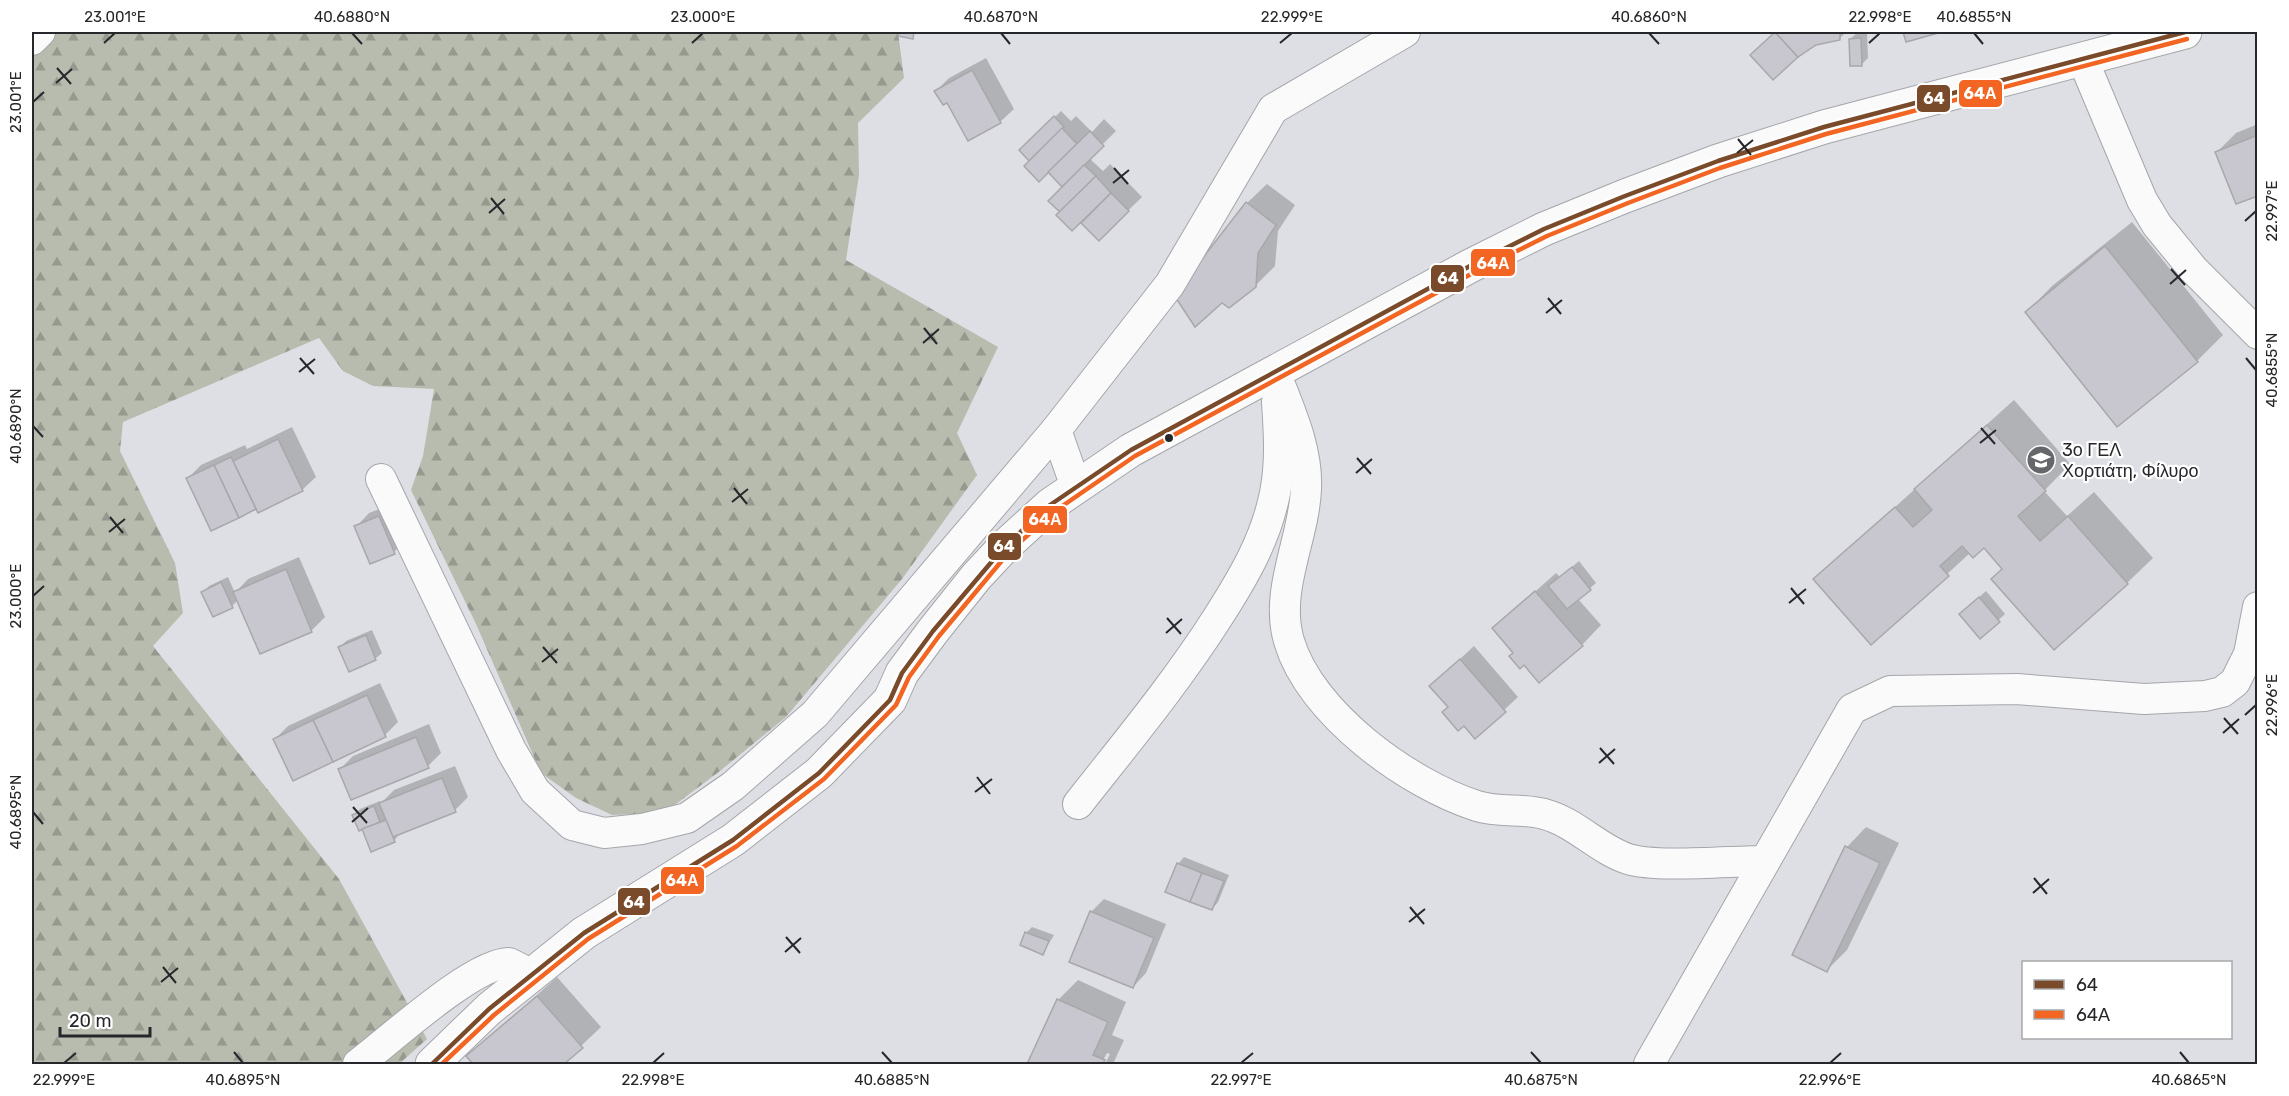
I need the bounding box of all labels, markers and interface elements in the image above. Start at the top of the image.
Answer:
text: 23.001°E [84,8,146,26]
text: 40.6880°N [314,8,390,26]
text: 23.000°E [671,8,735,26]
text: 40.6870°N [964,8,1038,26]
text: 22.999°E [1261,8,1323,26]
text: 40.6860°N [1611,8,1687,26]
text: 22.998°E [1849,8,1911,26]
text: 40.6855°N [1937,8,2011,26]
text: 23.001°E [7,71,25,133]
line badge: 64Α [1958,79,2003,108]
line badge: 64 [1916,84,1951,113]
text: 64Α [1964,84,1997,103]
text: 64 [1923,89,1945,108]
text: 22.997°E [2263,180,2281,242]
line badge: 64Α [1470,248,1516,277]
text: 64Α [1477,254,1510,273]
line badge: 64 [1430,264,1465,293]
text: 64 [1437,269,1459,288]
text: 40.6855°N [2263,333,2281,407]
text: 40.6890°N [7,388,25,464]
unlabelled marker [1163,432,1175,444]
place label: 3ο ΓΕΛ Χορτιάτη, Φίλυρο [2062,439,2199,482]
school or university icon: 3ο ΓΕΛ Χορτιάτη, Φίλυρο [2025,444,2057,476]
line badge: 64Α [1022,505,1068,534]
text: 64Α [1029,510,1062,529]
line badge: 64 [987,532,1022,561]
text: 64 [993,537,1015,556]
text: 23.000°E [7,564,25,628]
text: 22.996°E [2263,674,2281,736]
text: 40.6895°N [7,775,25,849]
line badge: 64Α [660,866,705,895]
text: 64Α [666,871,699,890]
line badge: 64 [617,887,651,916]
text: 64 [623,893,645,912]
legend [2022,961,2232,1039]
text: 64 [2076,974,2098,996]
scale bar [60,1000,150,1038]
text: 64Α [2076,1004,2110,1026]
text: 20 m [69,1010,111,1032]
text: 22.999°E [33,1071,95,1089]
text: 40.6895°N [206,1071,280,1089]
text: 22.998°E [622,1071,684,1089]
text: 40.6885°N [854,1071,930,1089]
text: 22.997°E [1210,1071,1272,1089]
text: 40.6875°N [1504,1071,1578,1089]
text: 22.996°E [1799,1071,1861,1089]
text: 40.6865°N [2151,1071,2227,1089]

